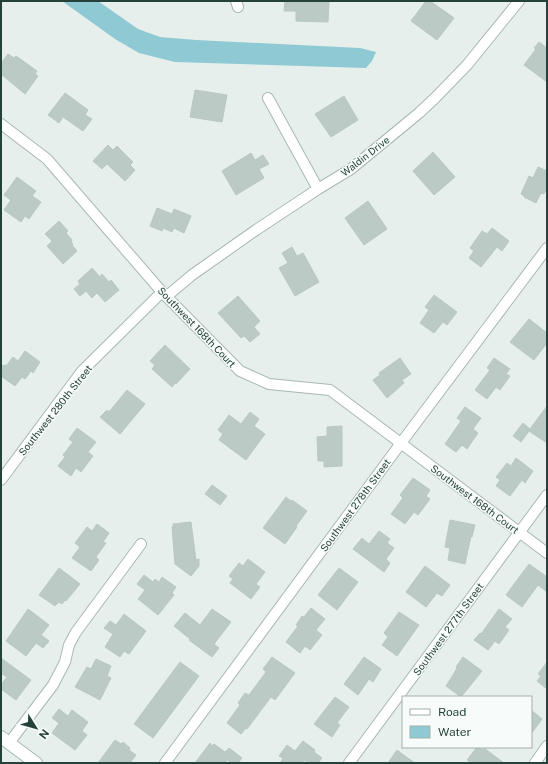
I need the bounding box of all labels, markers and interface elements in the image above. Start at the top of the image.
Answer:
street label: Waldin Drive [338,133,392,179]
street label: Southwest 168th Court [155,284,239,370]
street label: Southwest 280th Street [16,362,94,458]
street label: Southwest 278th Street [317,456,393,554]
street label: Southwest 168th Court [429,462,521,536]
street label: Southwest 277th Street [410,580,486,678]
legend [402,696,532,748]
text: Road [438,705,466,719]
north arrow [16,708,56,748]
text: Water [438,725,472,739]
text: N [37,727,51,741]

